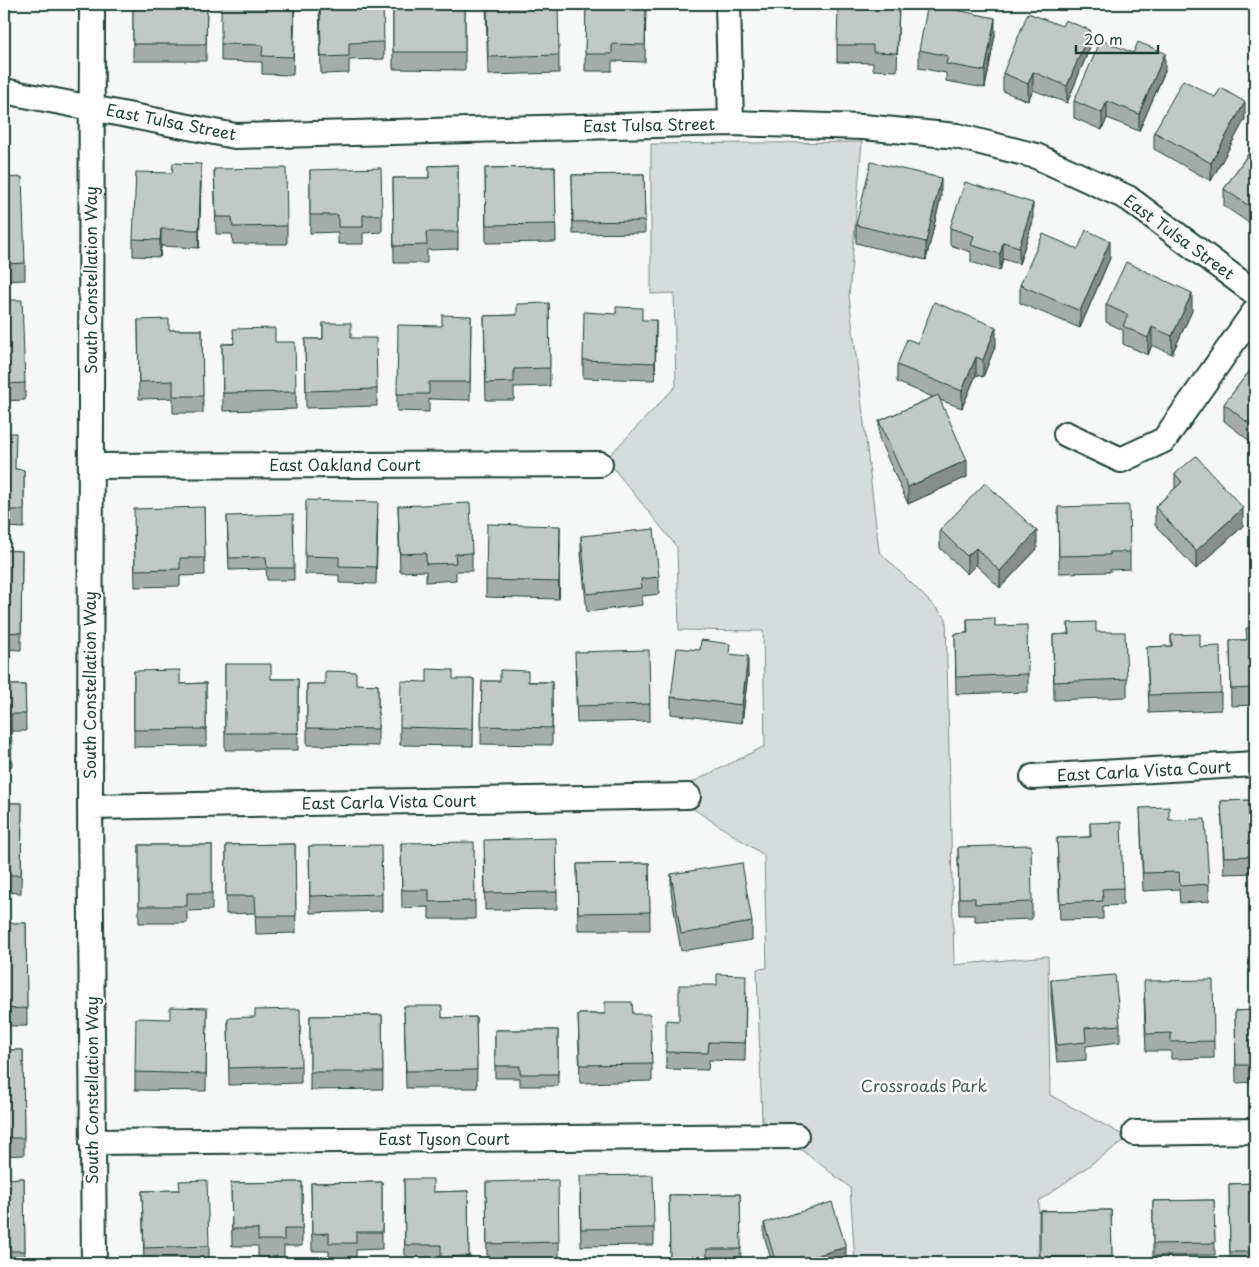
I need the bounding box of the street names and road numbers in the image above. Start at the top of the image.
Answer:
street label: East Tulsa Street [104,97,239,145]
street label: East Tulsa Street [583,111,716,137]
street label: South Constellation Way [78,186,102,374]
street label: East Tulsa Street [1119,188,1240,285]
street label: East Oakland Court [269,452,421,476]
street label: South Constellation Way [77,591,101,779]
street label: East Carla Vista Court [1056,753,1232,787]
street label: East Carla Vista Court [301,787,477,815]
street label: South Constellation Way [79,996,103,1184]
street label: East Tyson Court [378,1126,510,1150]

